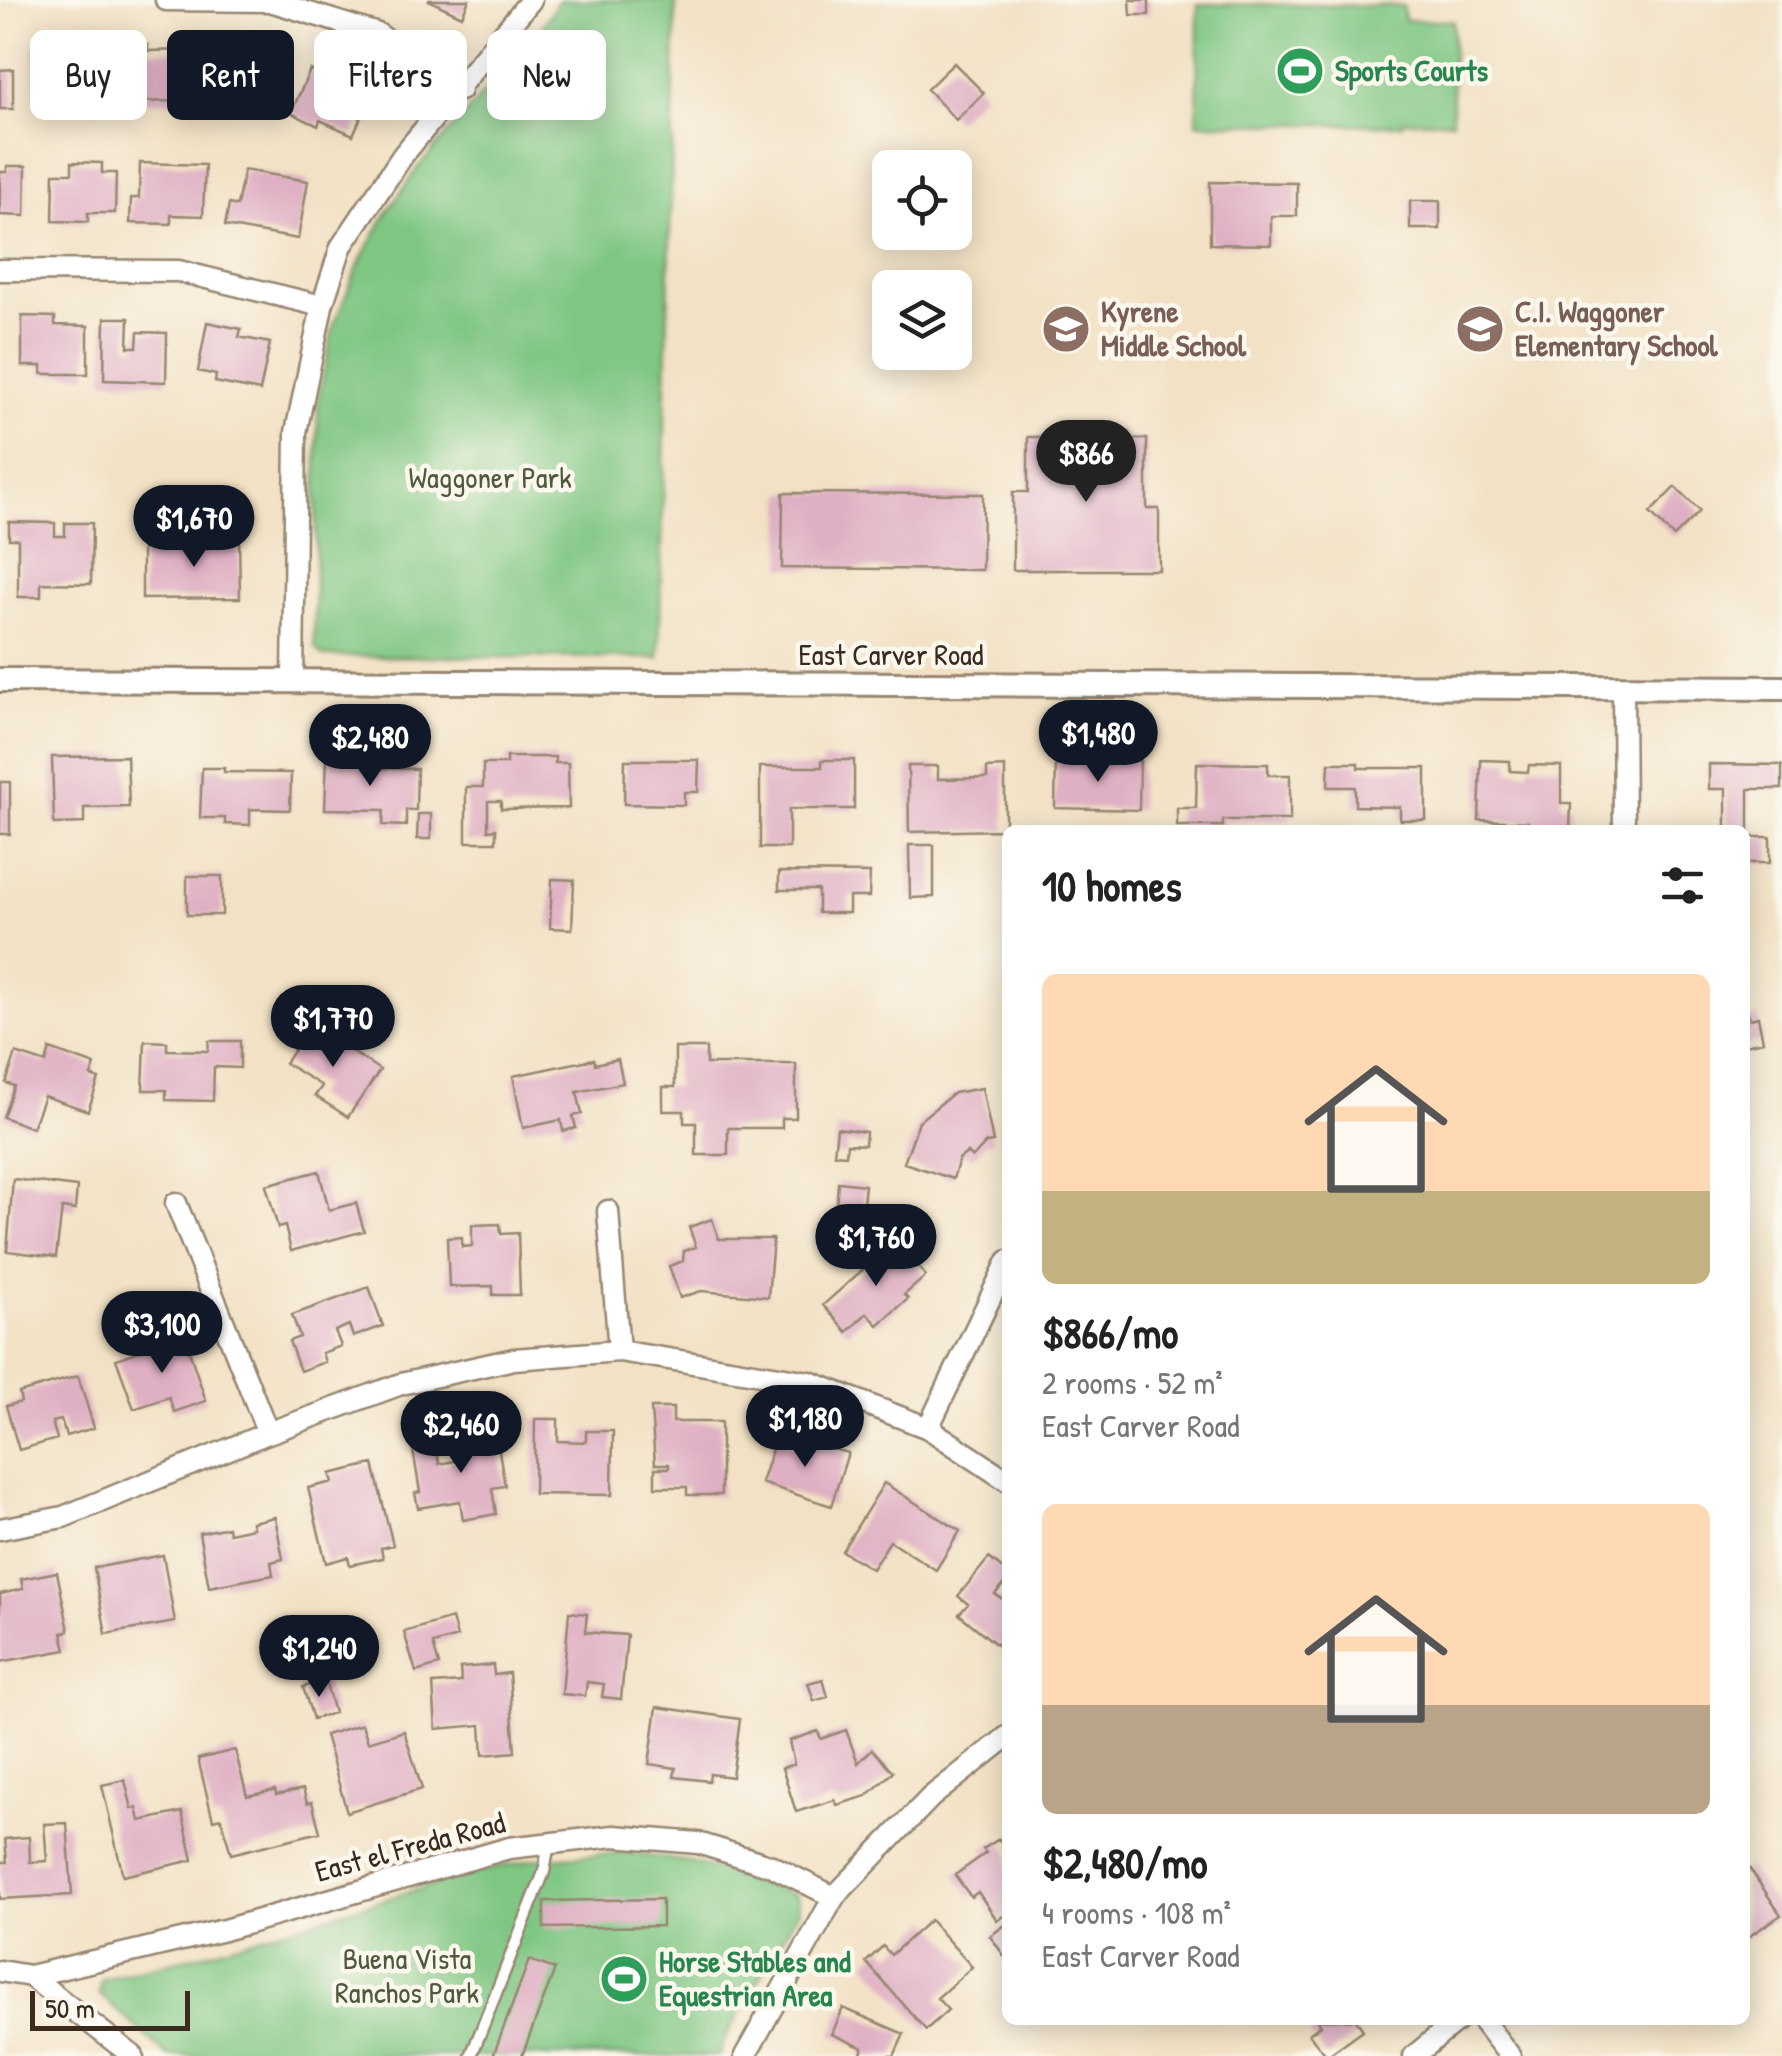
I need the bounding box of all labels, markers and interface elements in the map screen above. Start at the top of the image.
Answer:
chip: Buy [30,30,147,120]
chip: Rent [167,30,294,120]
chip: Filters [314,30,467,120]
chip: New [487,30,606,120]
sports icon: Sports Courts [1274,45,1326,97]
place label: Sports Courts [1335,50,1488,91]
map controls [872,150,972,370]
button: locate [872,150,972,250]
button: layers [872,270,972,370]
place label: Kyrene Middle School [1101,291,1247,365]
place label: C.I. Waggoner Elementary School [1515,291,1718,366]
school or university icon: Kyrene Middle School [1040,303,1092,355]
school or university icon: C.I. Waggoner Elementary School [1454,303,1506,355]
pin: $866 [1027,420,1145,505]
text: $866 [1058,431,1114,474]
park label: Waggoner Park [408,457,572,497]
pin: $1,670 [113,485,275,570]
text: $1,670 [155,496,233,539]
street label: East Carver Road [798,634,984,674]
pin: $1,480 [1017,700,1179,785]
pin: $2,480 [289,704,451,789]
text: $1,480 [1061,711,1135,754]
text: $2,480 [331,715,409,758]
text: 10 homes [1042,857,1182,914]
icon: filters [1655,858,1710,913]
pin: $1,770 [252,985,414,1070]
text: $1,770 [293,996,373,1039]
icon: home [1286,1039,1466,1219]
pin: $1,760 [795,1204,957,1289]
text: $1,760 [837,1215,915,1258]
pin: $3,100 [81,1291,243,1376]
text: $3,100 [123,1302,201,1345]
text: $866/mo [1042,1304,1178,1361]
text: 2 rooms · 52 m² [1042,1361,1223,1404]
pin: $1,180 [724,1385,886,1470]
pin: $2,460 [380,1391,542,1476]
text: $1,180 [768,1396,842,1439]
text: $2,460 [423,1402,499,1445]
text: East Carver Road [1042,1404,1239,1447]
icon: home [1286,1569,1466,1749]
pin: $1,240 [238,1615,400,1700]
text: $1,240 [281,1626,357,1669]
street label: East el Freda Road [310,1801,509,1891]
text: $2,480/mo [1042,1834,1207,1891]
text: 4 rooms · 108 m² [1042,1891,1231,1934]
text: East Carver Road [1042,1934,1239,1977]
park label: Buena Vista Ranchos Park [335,1938,479,2012]
place label: Horse Stables and Equestrian Area [659,1941,851,2016]
sports icon: Horse Stables and Equestrian Area [598,1953,650,2005]
scale bar [30,1986,190,2030]
text: 50 m [45,1989,95,2027]

